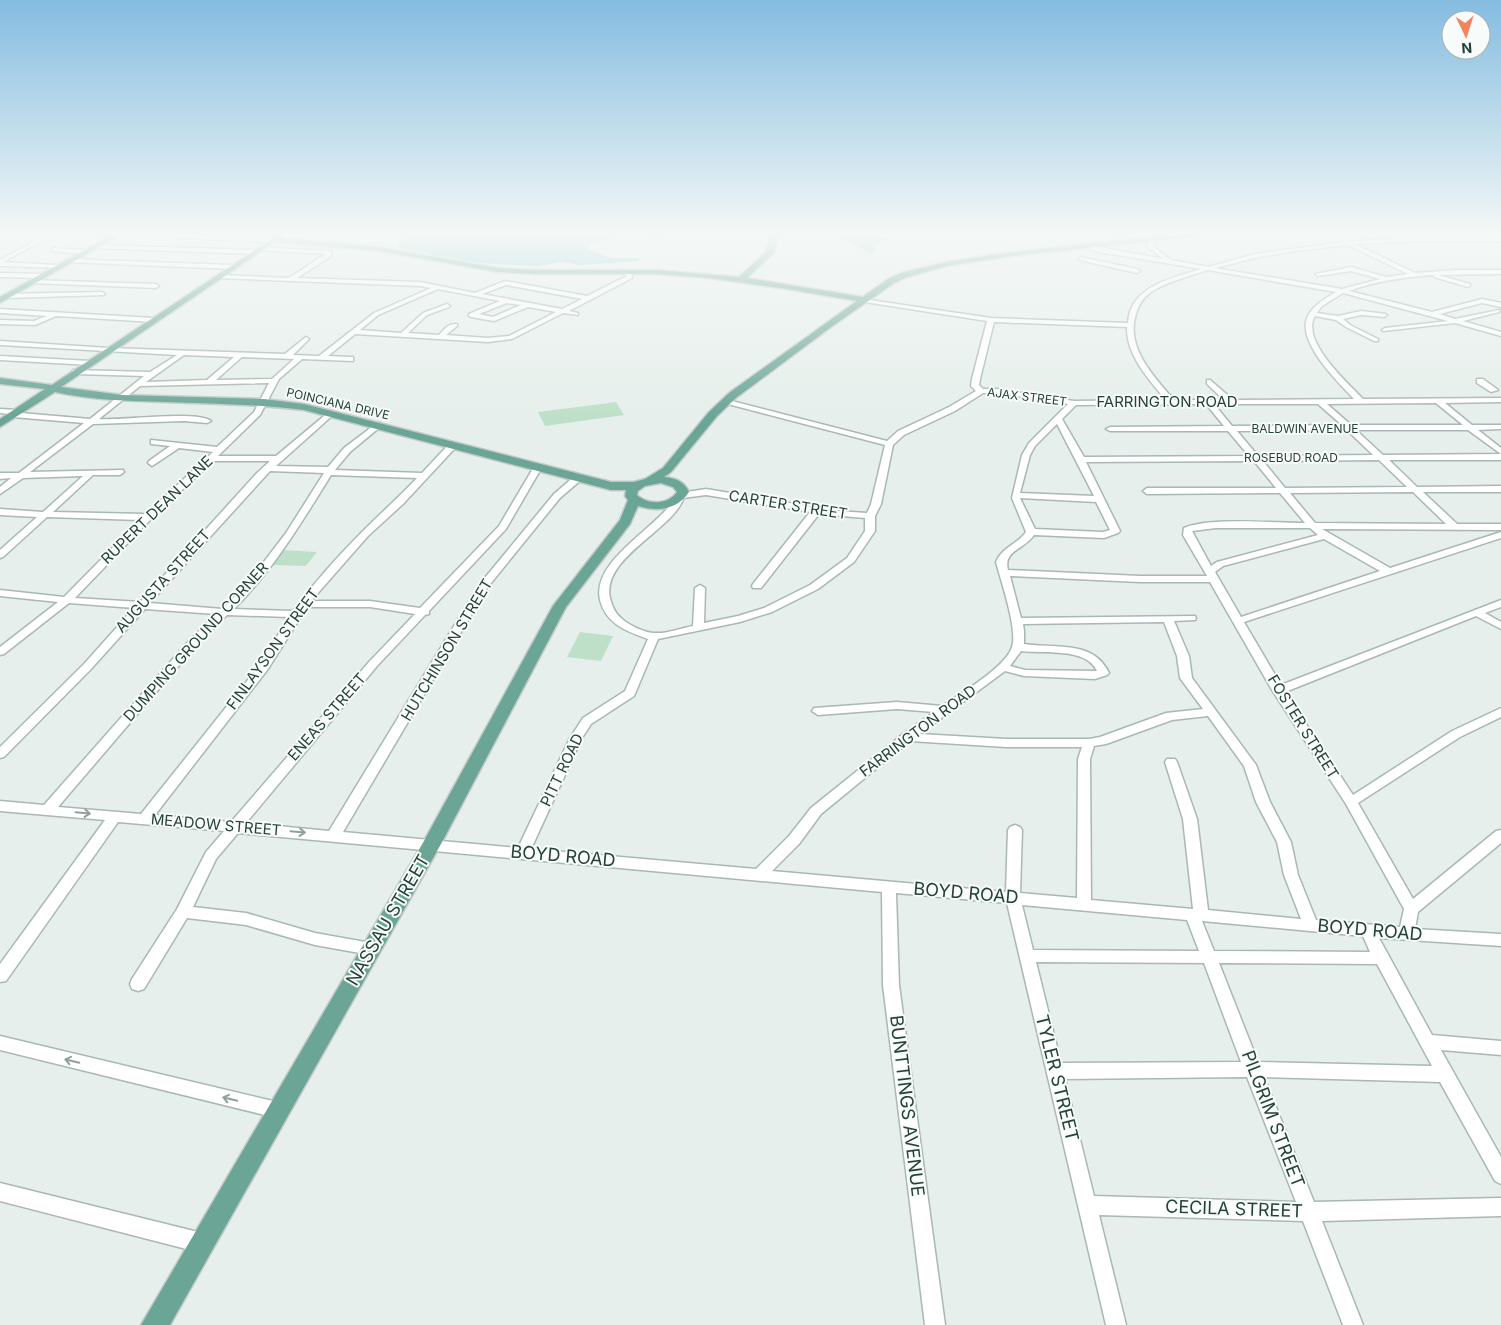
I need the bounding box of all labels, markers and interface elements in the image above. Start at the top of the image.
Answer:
north arrow [1441,10,1491,60]
text: N [1461,40,1473,57]
street label: POINCIANA DRIVE [285,384,391,423]
street label: AJAX STREET [986,384,1068,409]
street label: FARRINGTON ROAD [1096,392,1238,411]
street label: BALDWIN AVENUE [1251,421,1359,436]
street label: ROSEBUD ROAD [1244,450,1338,465]
street label: RUPERT DEAN LANE [97,451,216,568]
street label: CARTER STREET [727,486,849,523]
street label: AUGUSTA STREET [111,525,214,636]
street label: DUMPING GROUND CORNER [119,558,272,725]
street label: HUTCHINSON STREET [397,575,497,724]
street label: FINLAYSON STREET [222,584,323,713]
street label: ENEAS STREET [283,669,370,764]
street label: FOSTER STREET [1264,671,1343,782]
street label: FARRINGTON ROAD [856,681,980,781]
street label: PITT ROAD [536,730,587,809]
one-way arrow [75,809,91,818]
street label: MEADOW STREET [150,809,282,840]
one-way arrow [289,827,305,837]
street label: BOYD ROAD [510,840,616,871]
street label: NASSAU STREET [342,851,434,989]
street label: BOYD ROAD [913,877,1019,908]
street label: BOYD ROAD [1317,914,1423,945]
street label: TYLER STREET [1032,1012,1083,1143]
street label: BUNTTINGS AVENUE [886,1014,929,1198]
street label: PILGRIM STREET [1238,1047,1309,1190]
one-way arrow [64,1056,80,1065]
one-way arrow [222,1094,238,1103]
street label: CECILA STREET [1165,1196,1303,1221]

